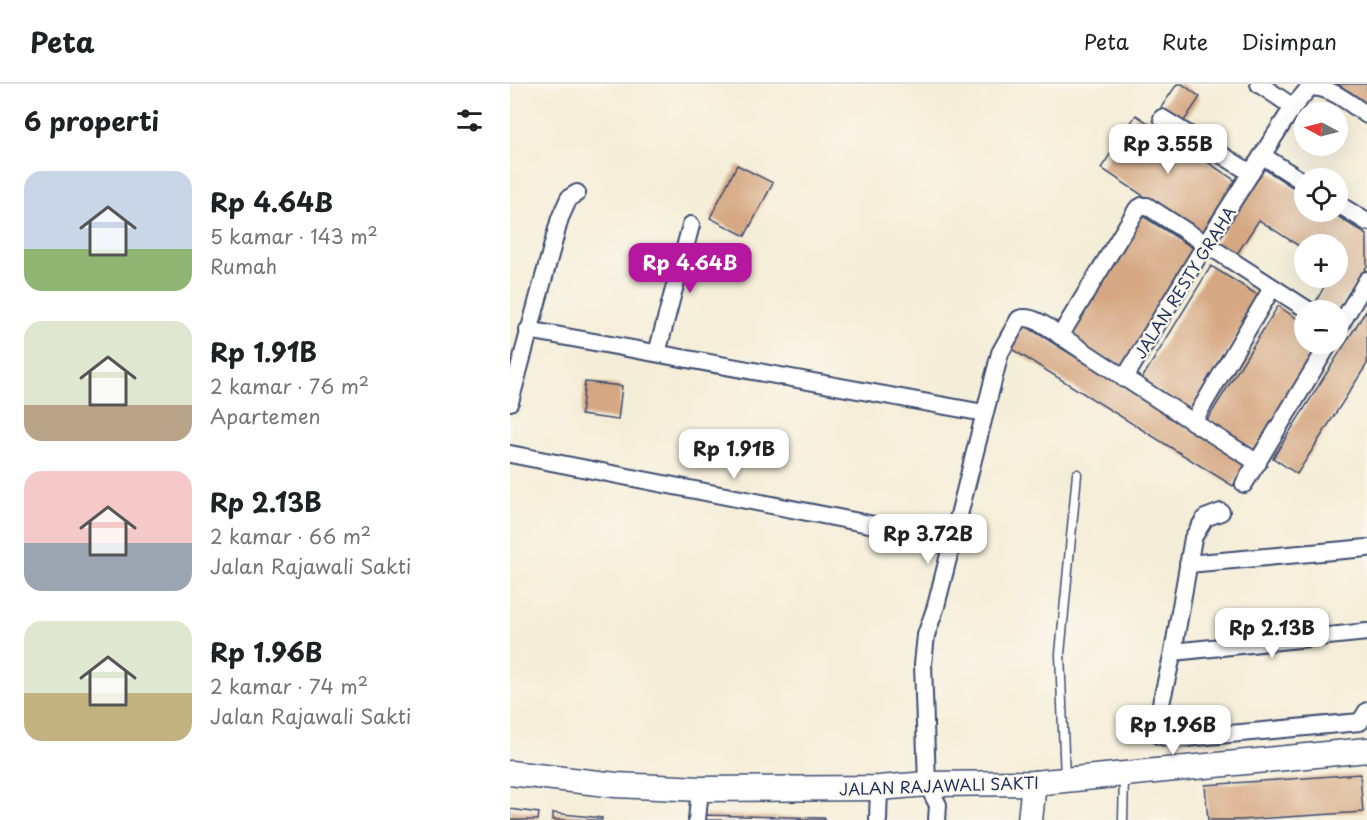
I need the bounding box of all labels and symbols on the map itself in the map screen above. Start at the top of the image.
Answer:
north arrow [1294,102,1348,156]
pin: Rp 3.55B [1106,124,1230,175]
street label: JALAN RESTY GRAHA [1127,201,1241,363]
pin: Rp 4.64B [628,243,752,294]
pin: Rp 1.91B [672,429,796,480]
pin: Rp 3.72B [866,514,990,565]
pin: Rp 2.13B [1210,608,1334,659]
pin: Rp 1.96B [1111,705,1235,756]
street label: JALAN RAJAWALI SAKTI [839,770,1039,800]

